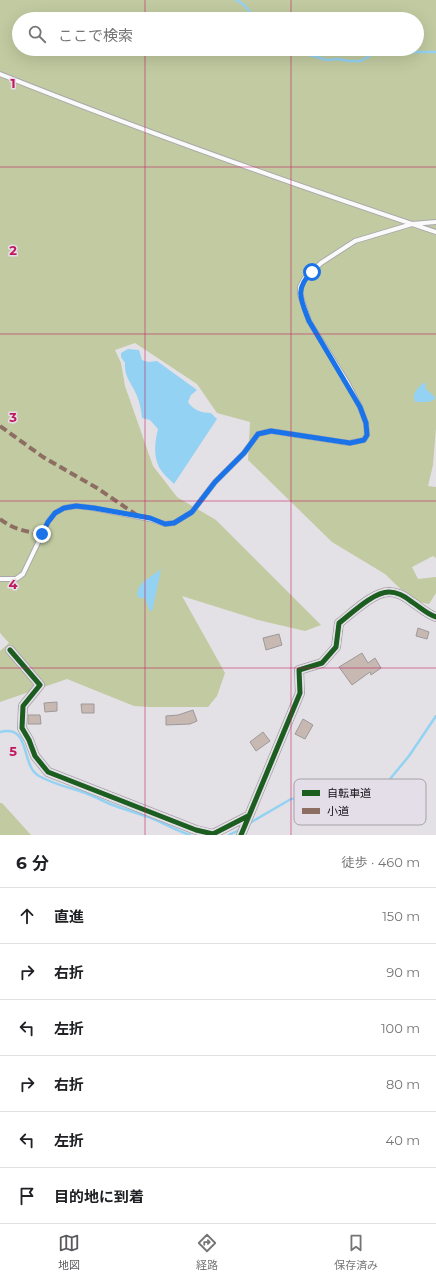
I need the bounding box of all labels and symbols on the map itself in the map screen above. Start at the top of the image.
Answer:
text: 1 [10,75,16,91]
text: 2 [9,242,17,258]
route start [303,263,321,281]
text: 3 [8,409,17,425]
route end [33,525,51,543]
text: 4 [9,576,18,592]
text: 5 [9,743,17,759]
legend [294,779,426,825]
text: 自転車道 [327,786,371,800]
text: 小道 [327,804,349,818]

